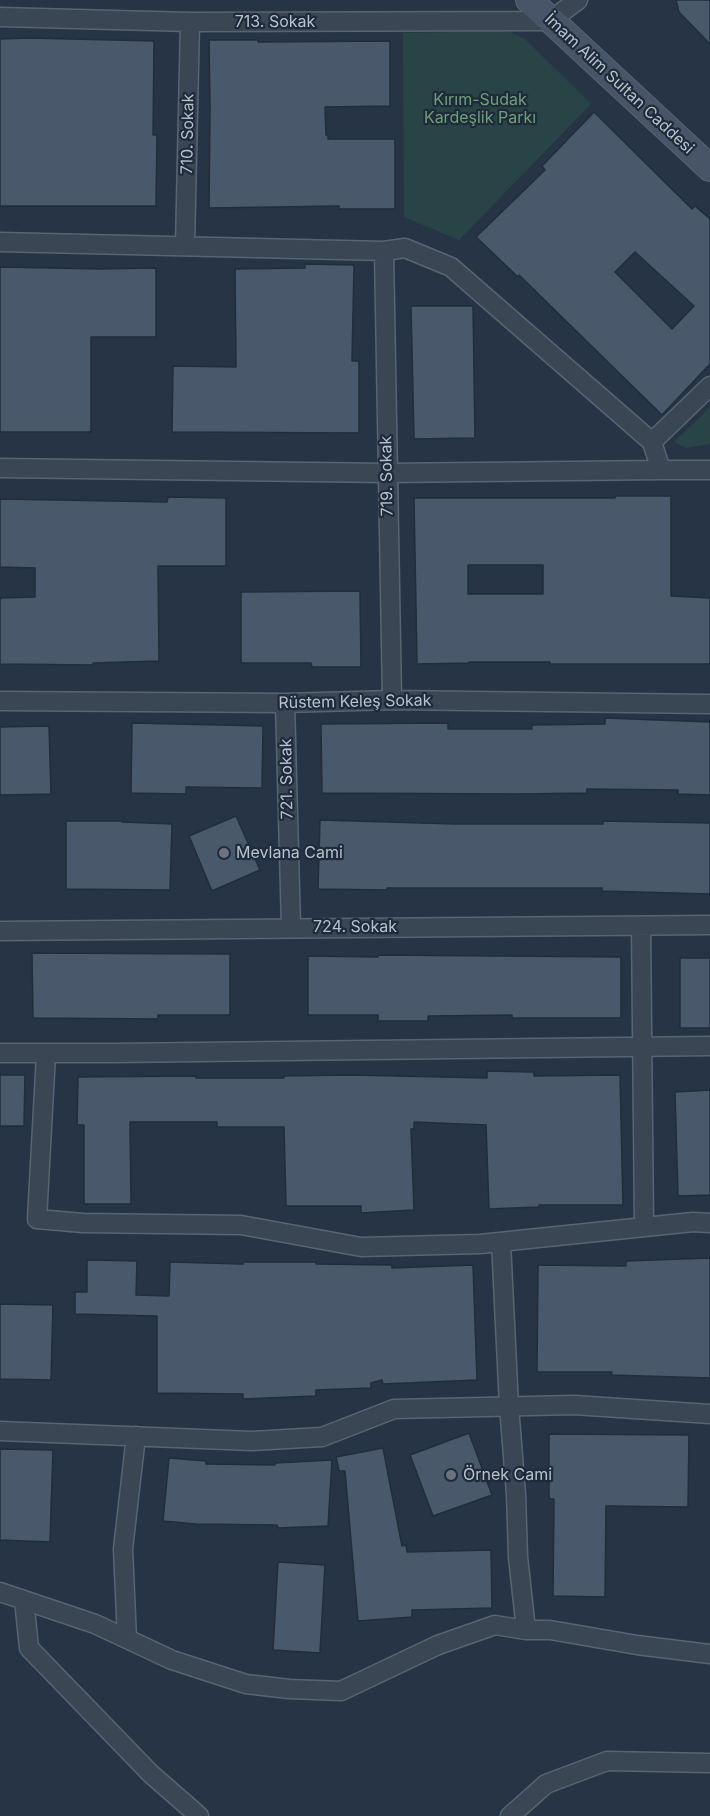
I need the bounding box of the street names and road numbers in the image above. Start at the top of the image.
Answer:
street label: İmam Alim Sultan Caddesi [540,10,698,158]
street label: 713. Sokak [235,12,315,32]
street label: 710. Sokak [178,93,198,175]
street label: 719. Sokak [377,436,397,516]
street label: Rüstem Keleş Sokak [278,691,432,713]
street label: 721. Sokak [277,738,297,820]
street label: 724. Sokak [313,917,397,937]

